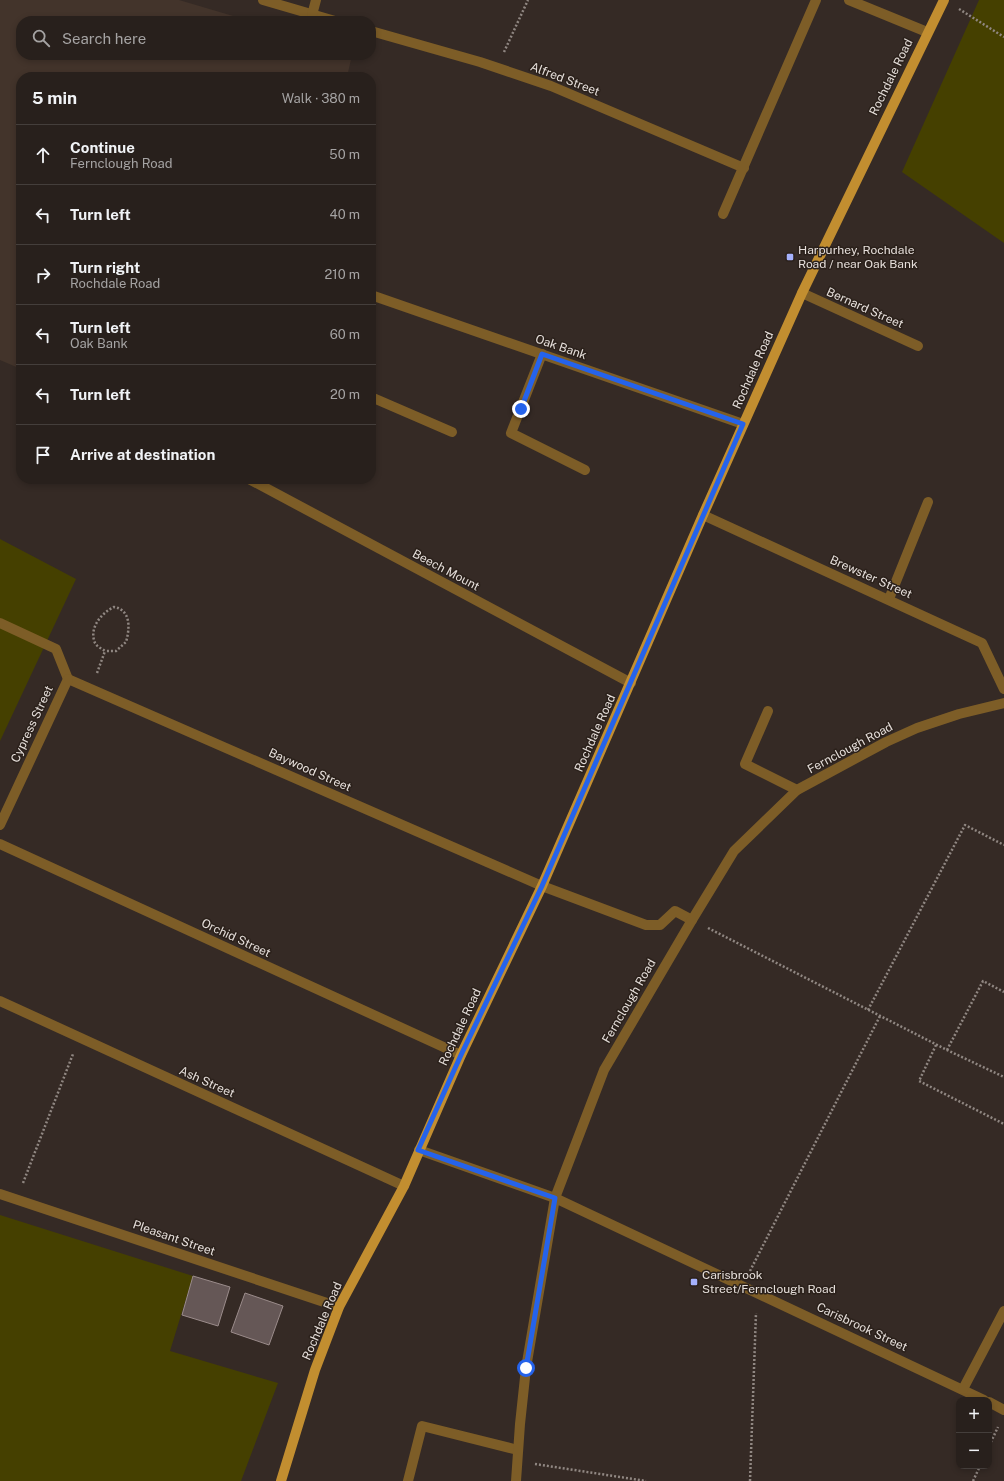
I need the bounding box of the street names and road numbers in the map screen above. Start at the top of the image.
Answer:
street label: Rochdale Road [866,37,916,117]
street label: Alfred Street [528,59,602,99]
street label: Bernard Street [824,285,906,331]
street label: Rochdale Road [730,329,776,411]
street label: Oak Bank [534,332,589,362]
street label: Beech Mount [410,547,482,594]
street label: Brewster Street [828,553,915,602]
street label: Cypress Street [8,683,56,765]
street label: Rochdale Road [572,692,618,774]
street label: Fernclough Road [805,720,895,776]
street label: Baywood Street [267,746,354,795]
street label: Orchid Street [199,916,273,960]
street label: Fernclough Road [599,957,659,1045]
street label: Rochdale Road [436,986,484,1068]
street label: Ash Street [177,1064,237,1101]
street label: Pleasant Street [131,1217,217,1259]
street label: Rochdale Road [299,1280,345,1362]
street label: Carisbrook Street [814,1300,910,1354]

